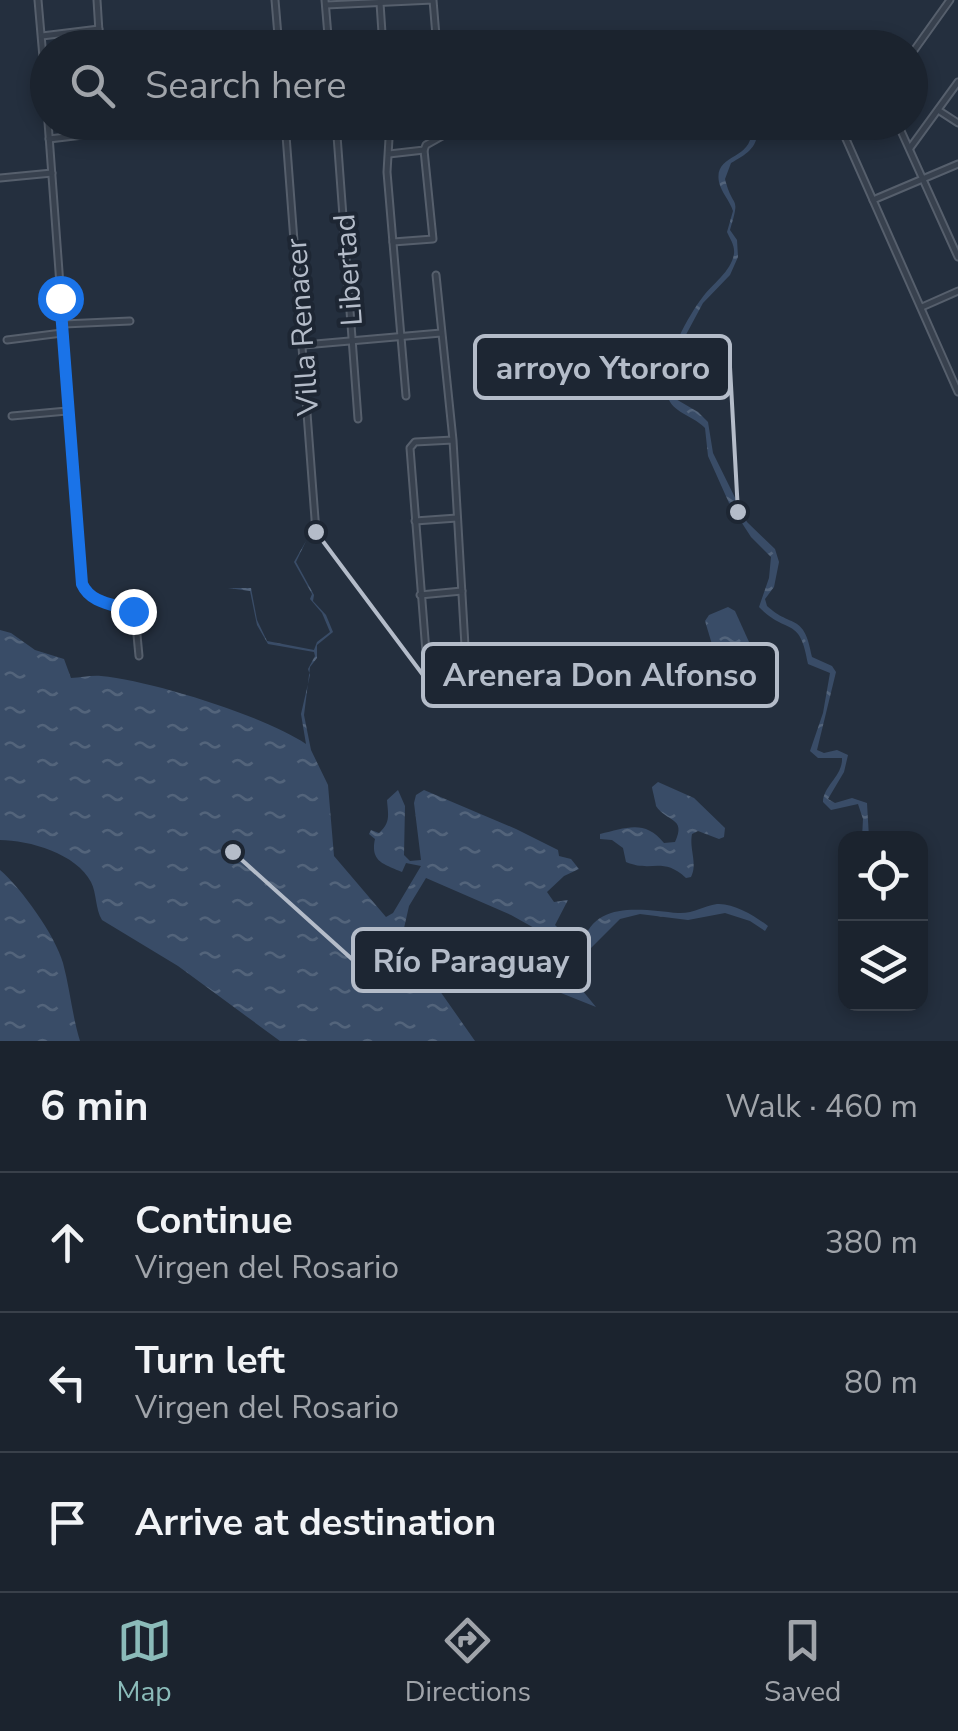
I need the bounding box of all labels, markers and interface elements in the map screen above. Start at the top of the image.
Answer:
search box [30,30,928,140]
icon: search [65,58,120,113]
text: Search here [145,60,346,111]
street label: Libertad [324,213,373,327]
street label: Villa Renacer [276,237,329,418]
route start [38,276,84,322]
callout: arroyo Ytororo [475,336,730,398]
text: arroyo Ytororo [496,347,710,390]
route end [111,589,157,635]
callout: Arenera Don Alfonso [423,644,777,706]
text: Arenera Don Alfonso [443,654,757,697]
map controls [838,831,928,1011]
button: locate [838,831,928,921]
button: layers [838,921,928,1011]
callout: Río Paraguay [353,929,589,991]
text: Río Paraguay [373,940,571,983]
text: 6 min [40,1078,149,1135]
text: Walk · 460 m [725,1085,918,1128]
text: Continue [135,1195,293,1246]
icon: ahead [40,1215,95,1270]
text: 380 m [825,1221,918,1264]
text: Virgen del Rosario [135,1246,399,1289]
text: Turn left [135,1335,285,1386]
icon: left [40,1355,95,1410]
text: 80 m [844,1361,918,1404]
text: Virgen del Rosario [135,1386,399,1429]
icon: arrive [40,1495,95,1550]
text: Arrive at destination [135,1497,496,1548]
tab: Map [117,1613,172,1711]
tab: Directions [405,1613,531,1711]
tab: Saved [764,1613,841,1711]

